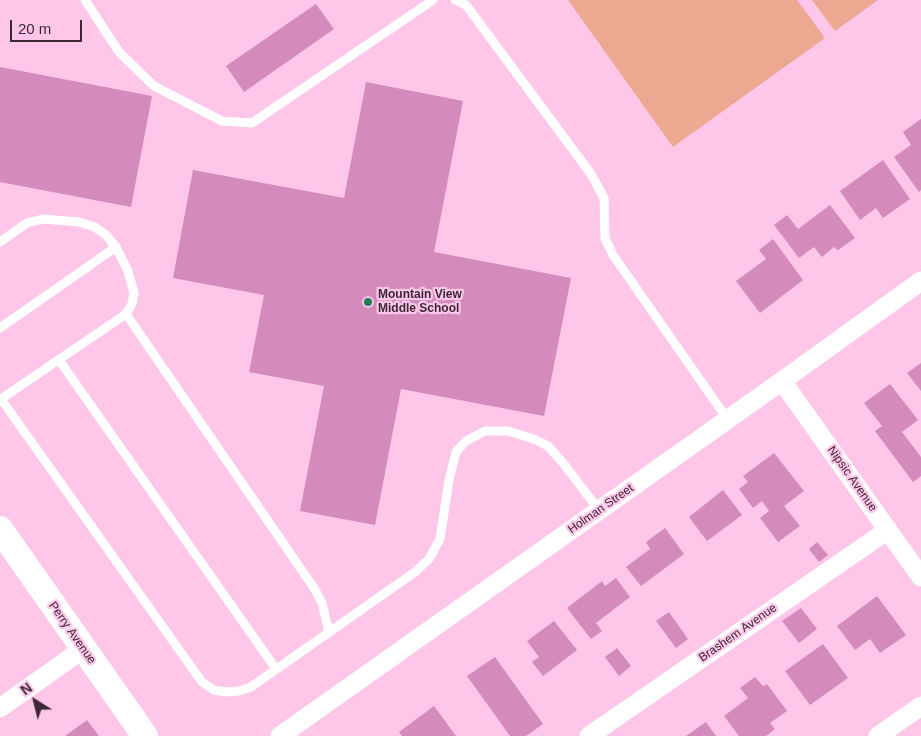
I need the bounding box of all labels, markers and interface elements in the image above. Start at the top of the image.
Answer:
scale bar [12,10,85,42]
text: 20 m [18,20,51,37]
place label: Mountain View Middle School [378,288,462,316]
marker: Mountain View Middle School [362,296,374,308]
street label: Nipsic Avenue [824,444,880,514]
street label: Holman Street [565,481,637,537]
street label: Perry Avenue [45,599,99,667]
street label: Brashem Avenue [696,601,780,665]
north arrow [10,676,60,726]
text: N [17,679,35,698]

